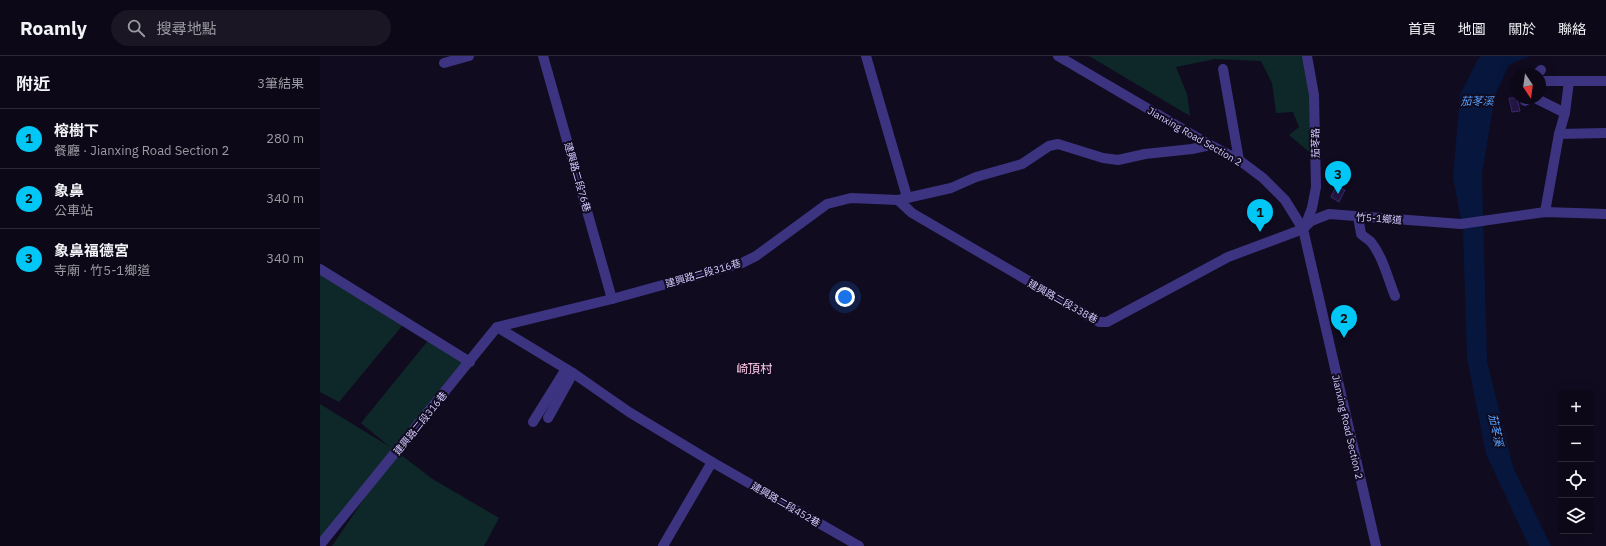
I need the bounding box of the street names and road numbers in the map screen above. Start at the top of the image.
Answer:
street label: Jianxing Road Section 2 [1145,104,1244,169]
street label: 茄苳路 [1309,128,1322,158]
street label: 建興路二段76巷 [561,141,594,214]
street label: 竹5-1鄉道 [1356,210,1402,227]
street label: 建興路二段316巷 [664,256,742,290]
street label: 建興路二段338巷 [1025,277,1100,326]
street label: Jianxing Road Section 2 [1329,374,1366,481]
street label: 建興路二段316巷 [391,389,450,458]
street label: 建興路二段452巷 [749,479,823,530]

